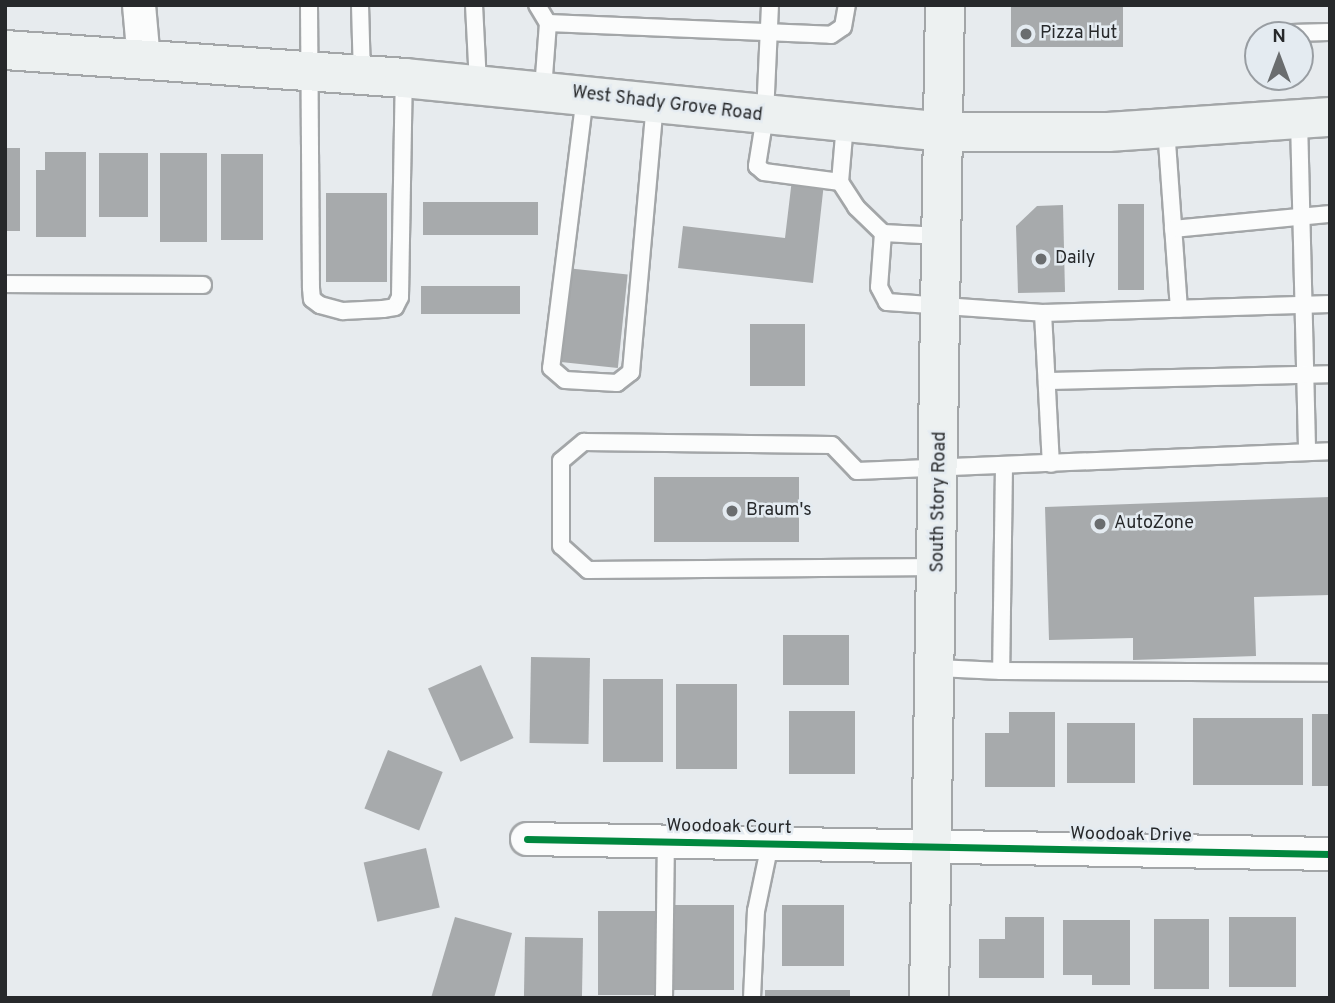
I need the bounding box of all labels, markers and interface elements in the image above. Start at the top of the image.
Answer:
north arrow [1244,21,1314,91]
place label: Pizza Hut [1040,23,1117,45]
text: N [1272,25,1286,49]
marker: Pizza Hut [1018,26,1034,42]
street label: West Shady Grove Road [571,83,763,127]
place label: Daily [1055,248,1095,270]
marker: Daily [1033,251,1049,267]
street label: South Story Road [928,431,952,573]
place label: Braum's [746,500,812,522]
marker: Braum's [724,503,740,519]
place label: AutoZone [1114,513,1194,535]
marker: AutoZone [1092,516,1108,532]
street label: Woodoak Court [666,816,792,840]
street label: Woodoak Drive [1070,824,1192,848]

